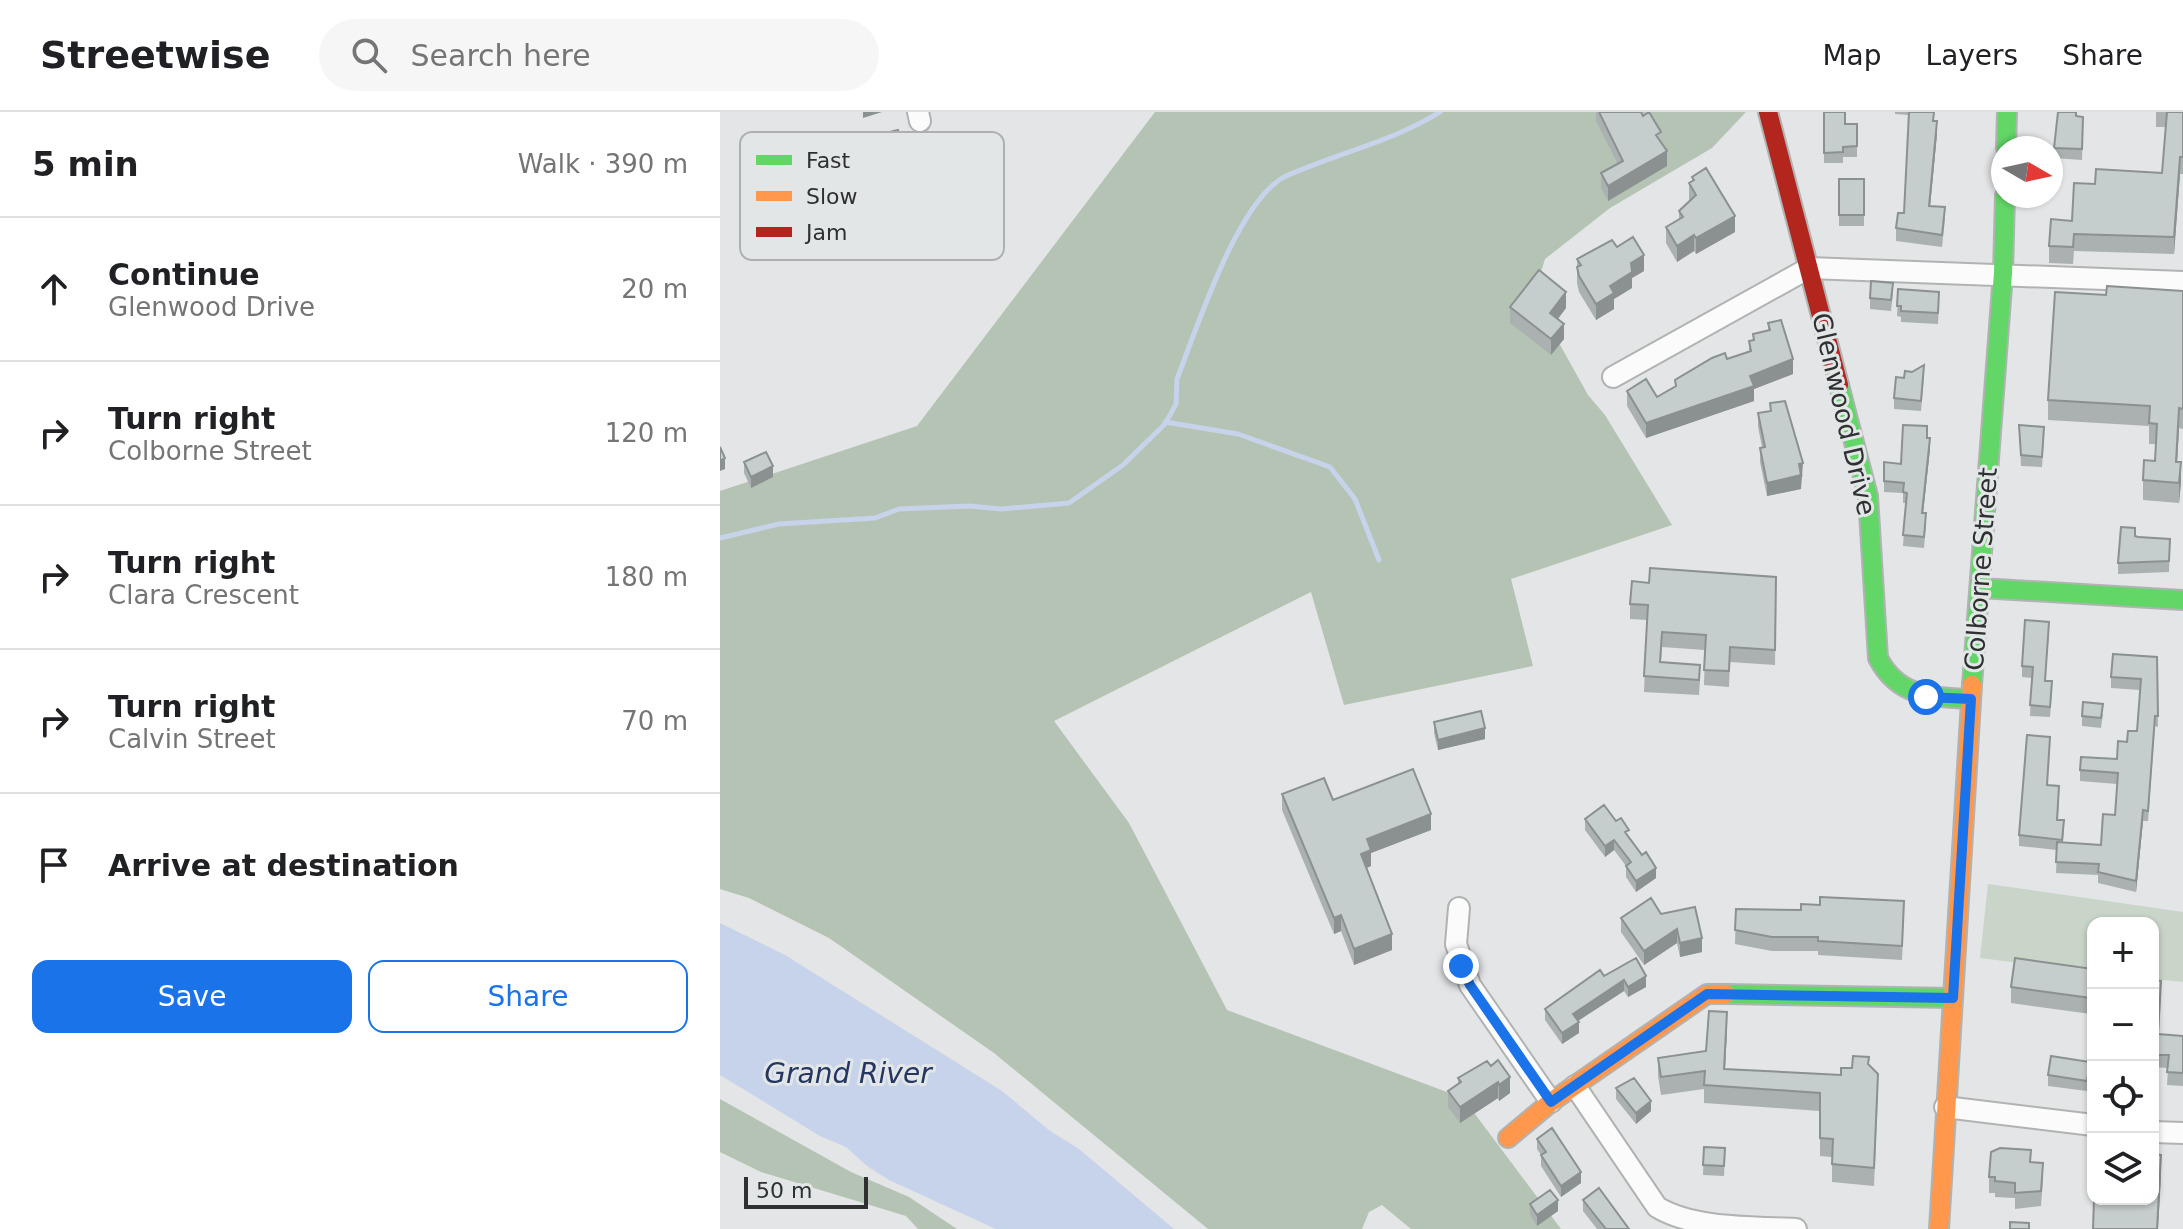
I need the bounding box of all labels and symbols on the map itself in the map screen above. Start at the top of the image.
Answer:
legend [740,132,1004,260]
north arrow [1991,136,2063,208]
text: Fast [806,148,851,173]
text: Slow [806,184,858,209]
text: Jam [804,220,847,245]
street label: Glenwood Drive [1806,310,1882,518]
street label: Colborne Street [1959,466,2003,672]
route start [1908,679,1944,715]
route end [1443,948,1479,984]
water label: Grand River [764,1057,933,1090]
scale bar [744,1173,868,1209]

